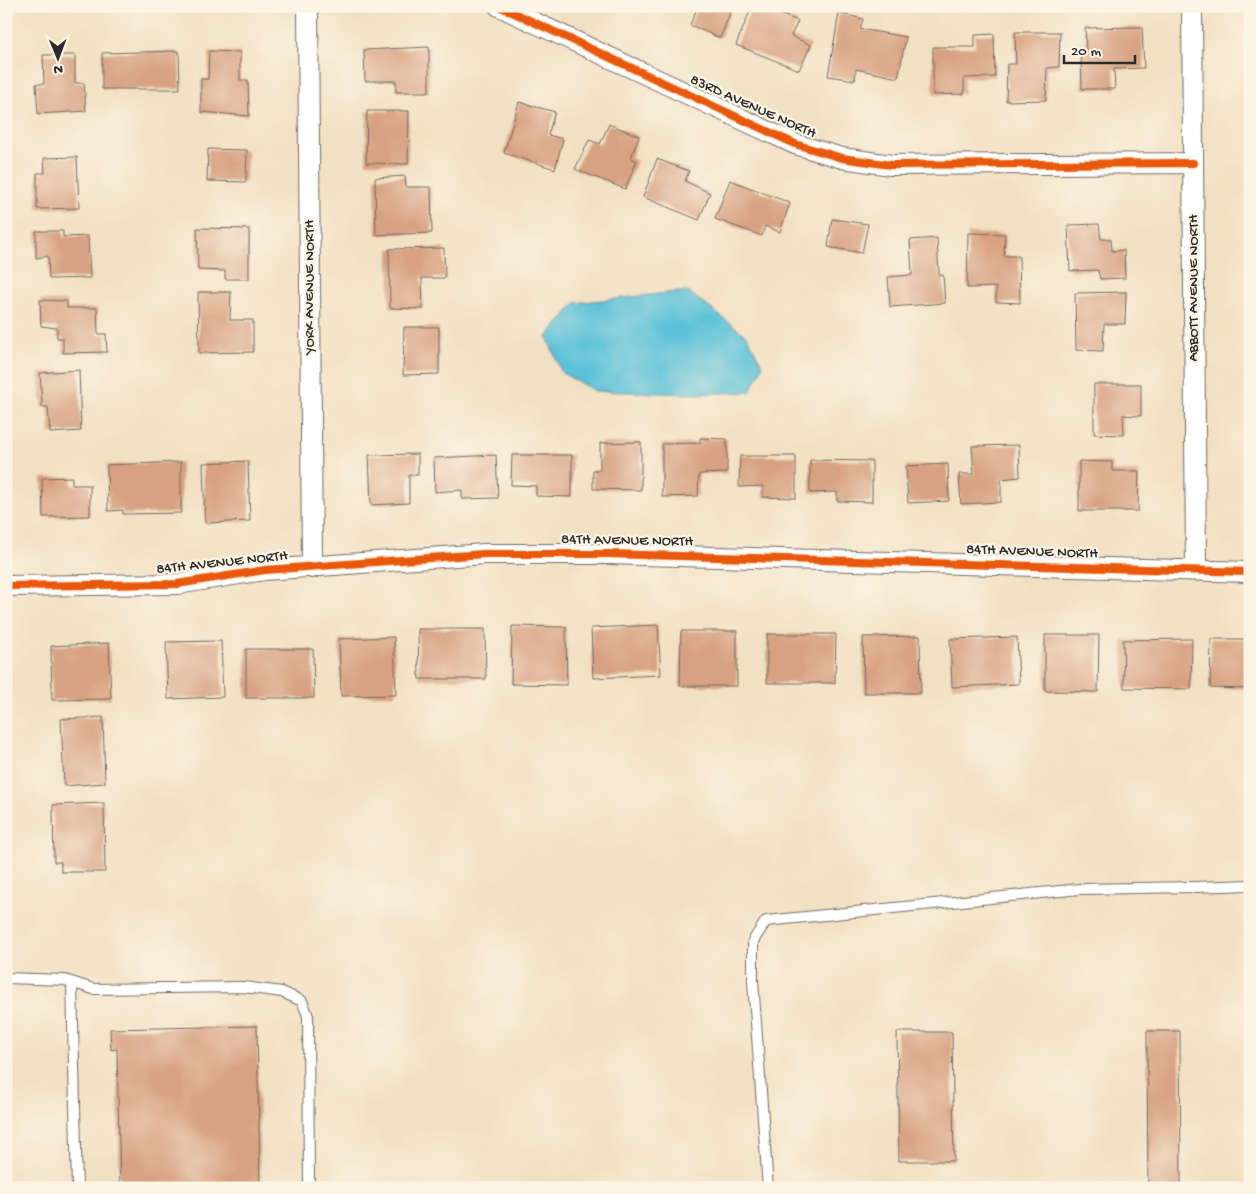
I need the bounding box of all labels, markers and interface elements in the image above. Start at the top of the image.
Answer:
north arrow [32,32,82,82]
scale bar [1064,32,1135,64]
text: 20 m [1071,43,1101,61]
text: N [53,60,63,77]
street label: 83RD AVENUE NORTH [687,71,819,143]
street label: ABBOTT AVENUE NORTH [1185,214,1203,362]
street label: YORK AVENUE NORTH [301,219,319,356]
street label: 84TH AVENUE NORTH [561,531,694,551]
street label: 84TH AVENUE NORTH [966,541,1099,563]
street label: 84TH AVENUE NORTH [155,547,289,579]

